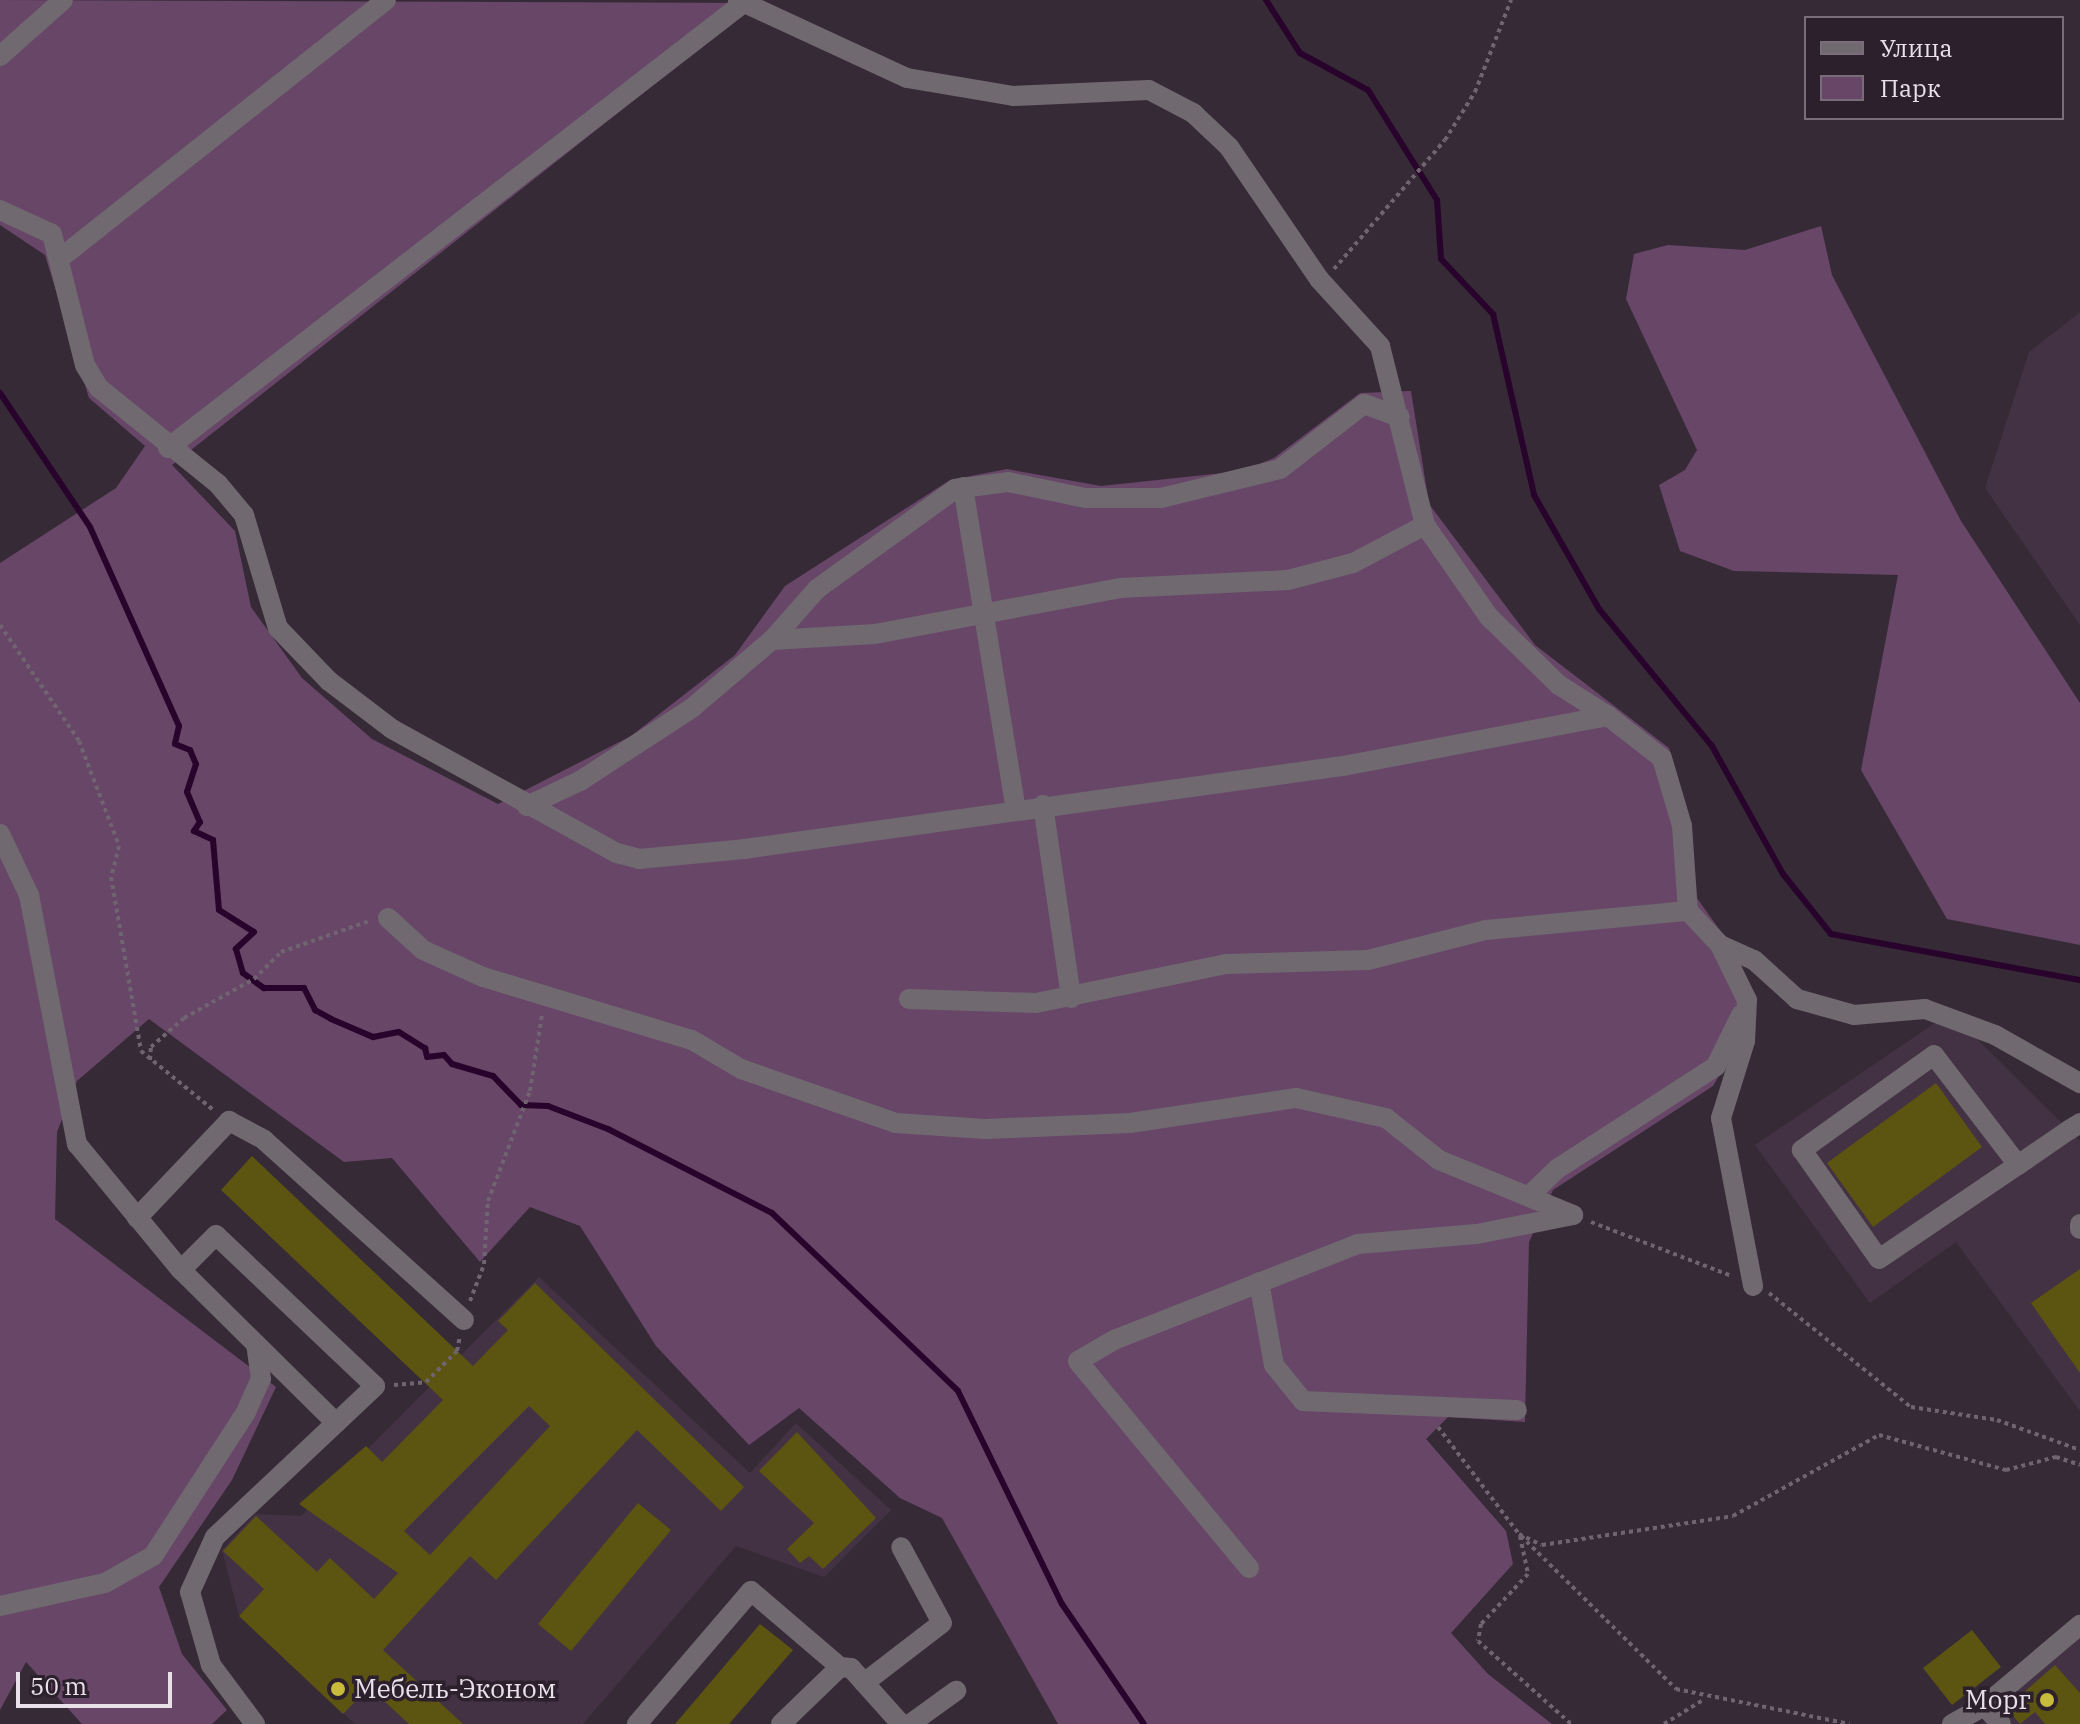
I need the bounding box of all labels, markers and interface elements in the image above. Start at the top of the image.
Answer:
legend [1804,16,2064,120]
text: Улица [1880,32,1953,64]
text: Парк [1880,72,1941,104]
scale bar [20,1656,176,1706]
text: 50 m [30,1670,87,1702]
place label: Мебель-Эконом [354,1673,556,1705]
marker: Мебель-Эконом [329,1680,347,1698]
place label: Морг [1965,1684,2031,1716]
marker: Морг [2038,1691,2056,1709]

